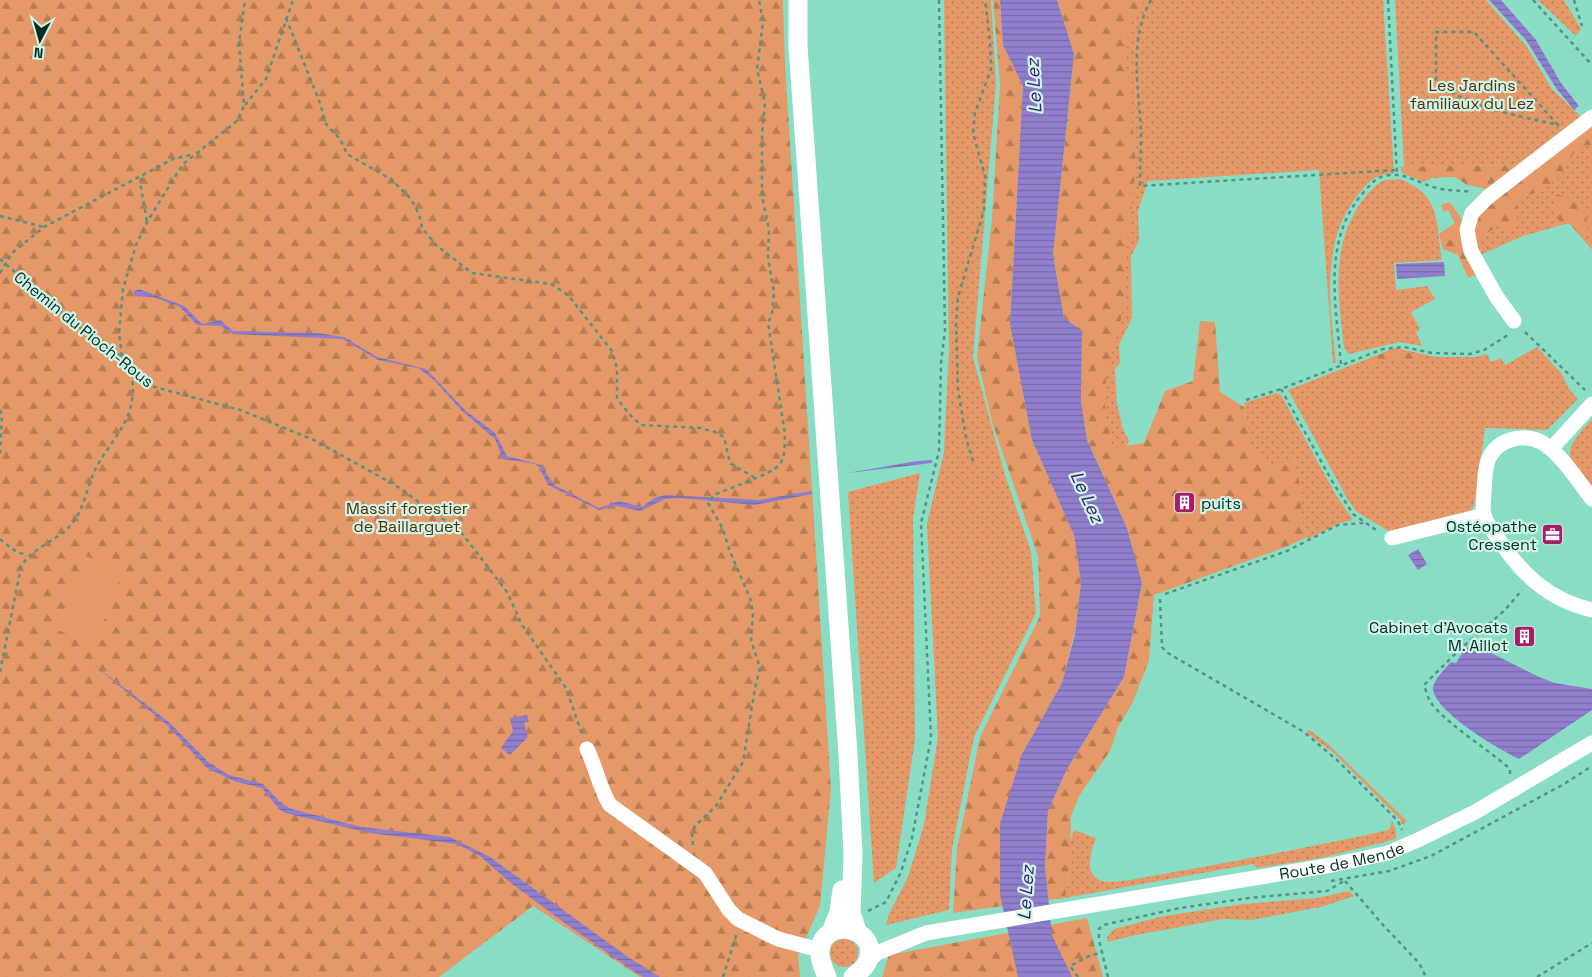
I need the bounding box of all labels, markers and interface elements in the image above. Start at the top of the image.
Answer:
north arrow [15,15,65,65]
text: N [33,43,44,62]
water label: Le Lez [1021,57,1046,114]
park label: Les Jardins familiaux du Lez [1410,75,1534,114]
street label: Chemin du Pioch-Rous [10,267,158,392]
water label: Le Lez [1066,467,1110,528]
building icon: puits [1173,491,1197,515]
place label: puits [1201,493,1241,514]
park label: Massif forestier de Baillarguet [346,498,468,537]
place label: Ostéopathe Cressent [1446,516,1537,555]
office icon: Ostéopathe Cressent [1541,523,1565,547]
place label: Cabinet d'Avocats M. Aillot [1369,617,1508,656]
building icon: Cabinet d'Avocats M. Aillot [1512,624,1536,648]
street label: Route de Mende [1278,837,1408,885]
water label: Le Lez [1012,863,1039,921]

